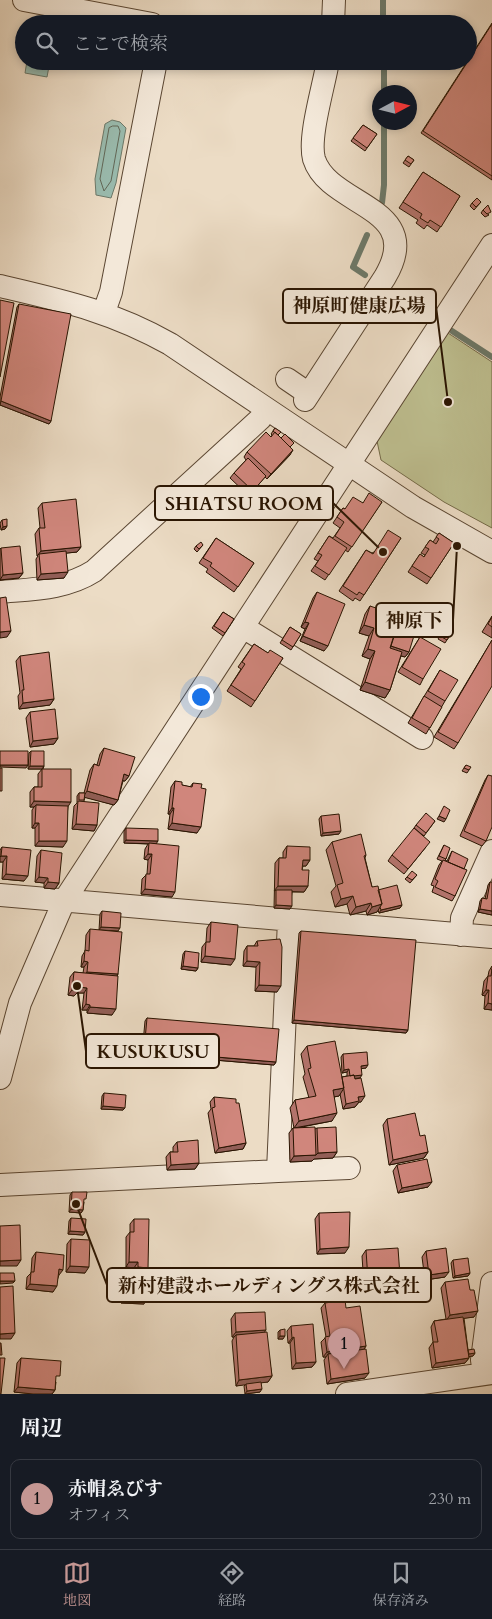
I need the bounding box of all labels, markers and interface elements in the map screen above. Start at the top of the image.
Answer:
search box [15,15,477,70]
icon: search [33,29,61,57]
text: ここで検索 [73,31,168,57]
north arrow [372,85,417,130]
callout: 神原町健康広場 [283,289,436,323]
text: 神原町健康広場 [292,293,426,319]
callout: SHIATSU ROOM [155,486,333,520]
text: SHIATSU ROOM [165,491,324,517]
callout: 神原下 [376,603,453,637]
text: 神原下 [385,608,443,634]
your location [188,684,214,710]
callout: KUSUKUSU [86,1034,219,1068]
text: KUSUKUSU [97,1039,210,1065]
callout: 新村建設ホールディングス株式会社 [107,1268,431,1302]
text: 新村建設ホールディングス株式会社 [118,1273,420,1299]
pin: 1 [328,1328,360,1369]
text: 周辺 [20,1414,62,1443]
text: 赤帽ゑびす [68,1476,163,1502]
text: 1 [33,1488,41,1510]
text: 230 m [429,1488,471,1510]
text: オフィス [68,1504,130,1526]
tab: 地図 [63,1559,91,1610]
tab: 経路 [218,1559,246,1610]
tab: 保存済み [373,1559,429,1610]

